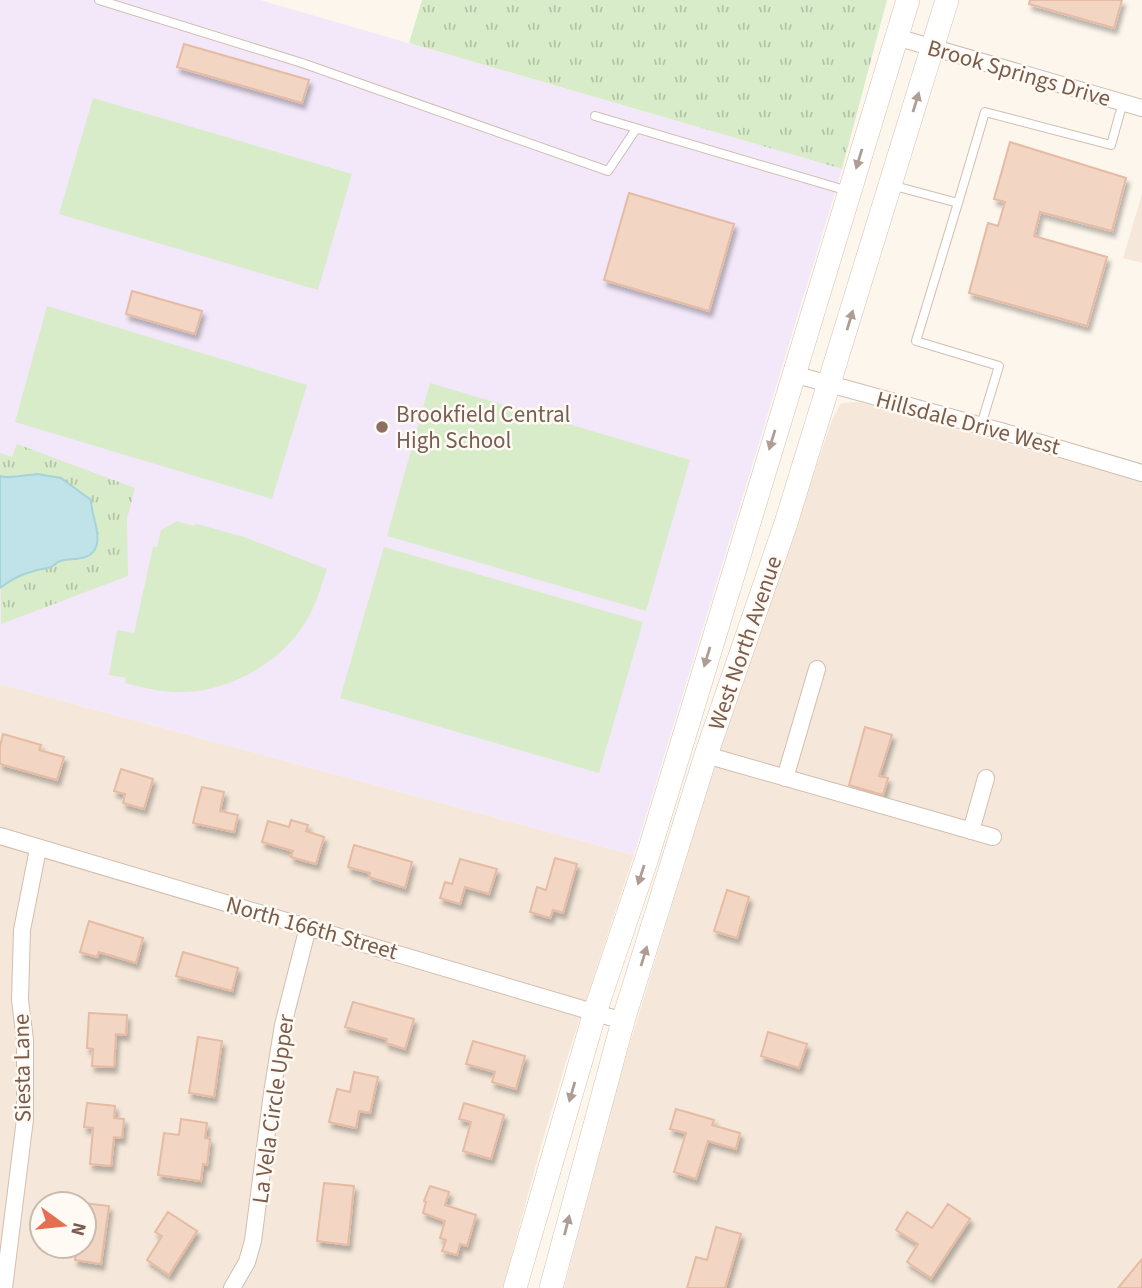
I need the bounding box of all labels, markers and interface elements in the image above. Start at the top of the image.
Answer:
street label: Brook Springs Drive [924,31,1114,115]
one-way arrow [912,92,922,113]
one-way arrow [853,149,863,170]
one-way arrow [845,309,856,330]
street label: Hillsdale Drive West [872,383,1064,463]
place label: Brookfield Central High School [396,398,570,457]
marker: Brookfield Central High School [374,419,390,435]
one-way arrow [767,429,777,450]
street label: West North Avenue [700,552,790,734]
one-way arrow [701,647,711,668]
one-way arrow [635,865,646,886]
street label: North 166th Street [222,888,402,968]
one-way arrow [639,945,649,966]
street label: La Vela Circle Upper [243,1011,303,1206]
street label: Siesta Lane [5,1013,39,1123]
one-way arrow [566,1082,576,1103]
north arrow [28,1190,98,1260]
one-way arrow [562,1214,573,1236]
text: N [63,1219,93,1239]

